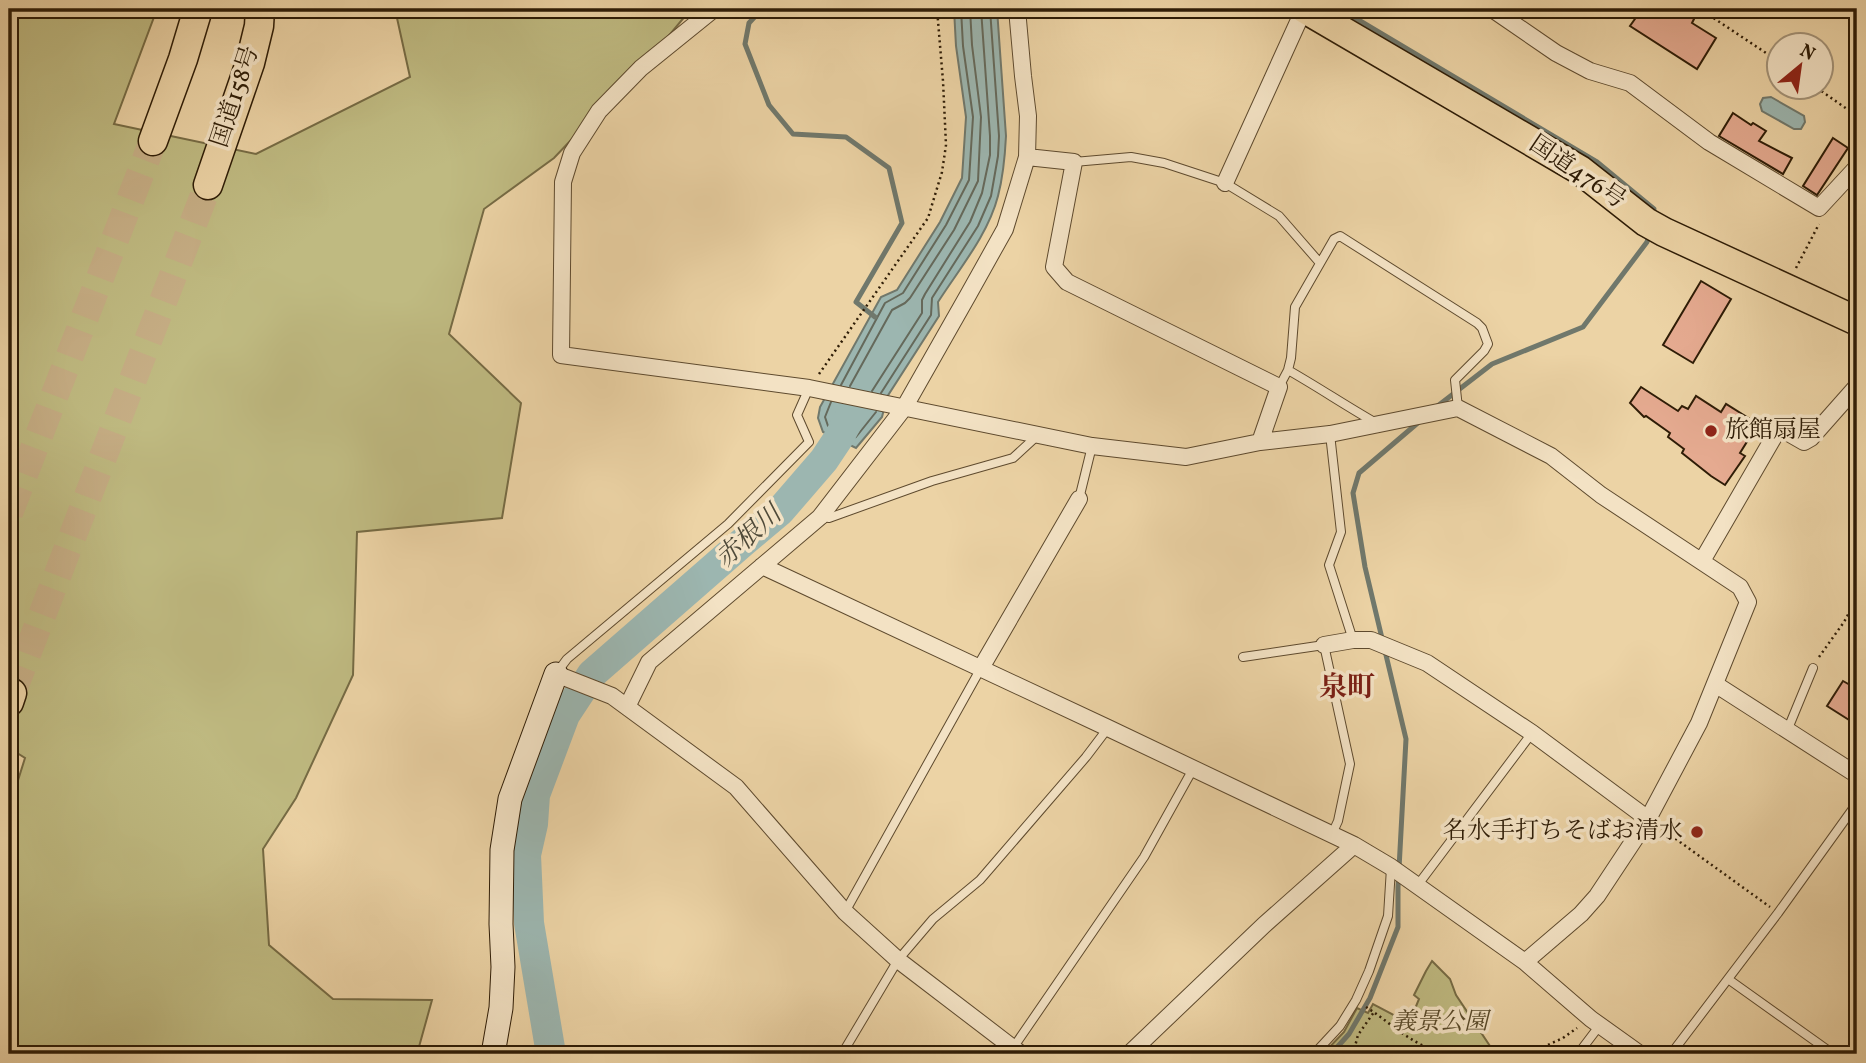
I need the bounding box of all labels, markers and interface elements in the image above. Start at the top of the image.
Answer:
north arrow [1764,32,1834,102]
text: N [1795,38,1820,68]
street label: 国道158号 [204,42,268,152]
street label: 国道476号 [1522,128,1632,218]
place label: 旅館扇屋 [1725,414,1821,448]
marker: 旅館扇屋 [1703,423,1719,439]
water label: 赤根川 [708,496,792,576]
district label: 泉町 [1319,669,1375,708]
place label: 名水手打ちそばお清水 [1443,815,1683,849]
marker: 名水手打ちそばお清水 [1689,824,1705,840]
park label: 義景公園 [1392,1006,1492,1040]

